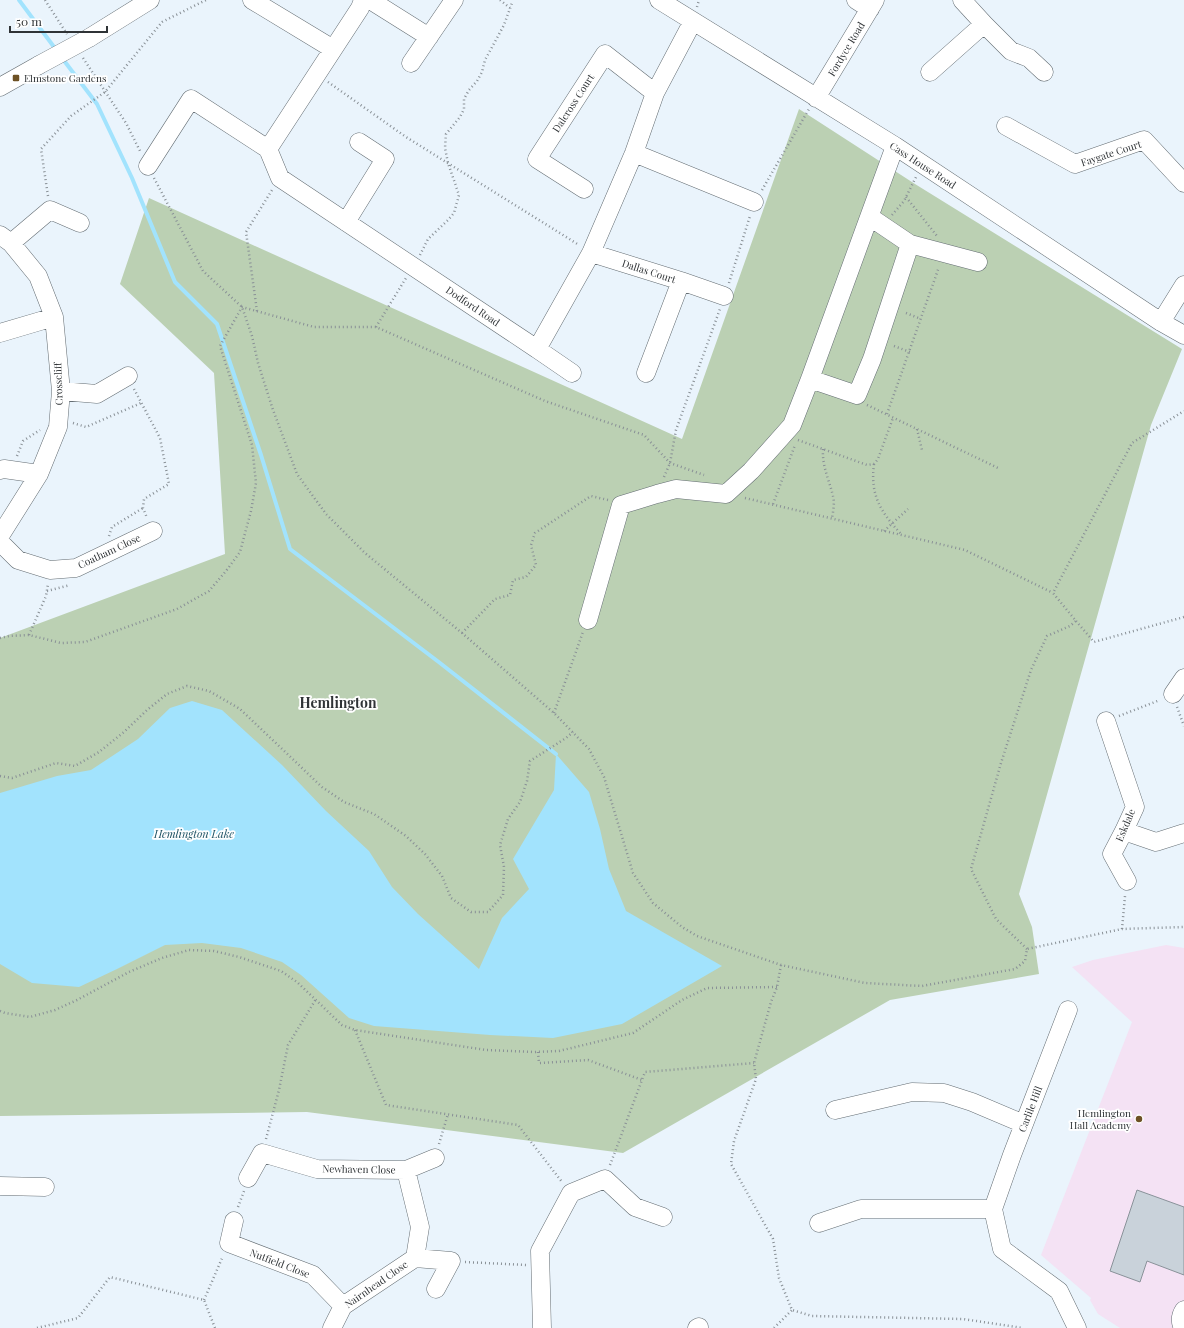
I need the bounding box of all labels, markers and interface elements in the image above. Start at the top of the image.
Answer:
scale bar [10,8,107,34]
text: 50 m [16,13,42,29]
street label: Fordyce Road [824,19,868,79]
place label: Elmstone Gardens [24,71,106,85]
street label: Dalcross Court [549,71,597,135]
marker: Elmstone Gardens [11,73,21,83]
street label: Faygate Court [1079,136,1143,169]
street label: Cass House Road [887,138,959,192]
street label: Dallas Court [620,256,678,286]
street label: Dodford Road [443,283,503,329]
street label: Crosscliff [50,361,66,406]
street label: Coatham Close [75,530,143,572]
district label: Hemlington [300,693,377,712]
street label: Eskdale [1112,806,1138,844]
water label: Hemlington Lake [153,826,234,841]
street label: Carlile Hill [1015,1084,1045,1134]
place label: Hemlington Hall Academy [1070,1106,1131,1132]
marker: Hemlington Hall Academy [1134,1114,1144,1124]
street label: Newhaven Close [322,1161,396,1177]
street label: Nutfield Close [248,1245,312,1281]
street label: Nairnhead Close [342,1257,410,1311]

